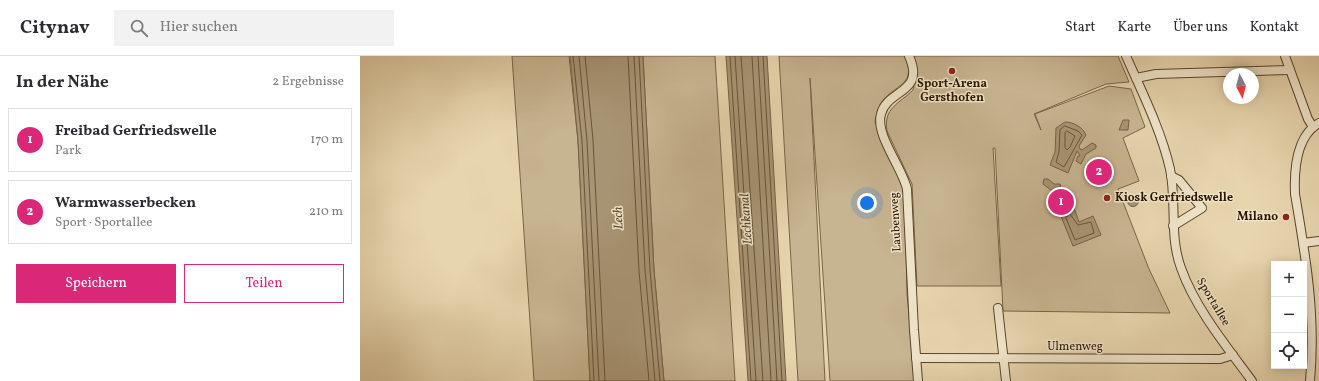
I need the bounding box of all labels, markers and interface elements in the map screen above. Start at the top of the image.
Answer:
search box [114,10,394,46]
text: Citynav [20,15,90,41]
icon: search [128,17,150,39]
text: Hier suchen [160,17,238,38]
text: Start [1065,18,1095,37]
text: Karte [1117,18,1151,37]
text: Über uns [1173,18,1228,37]
text: Kontakt [1250,18,1299,37]
marker: Sport-Arena Gersthofen [947,66,957,76]
north arrow [1223,68,1259,104]
text: In der Nähe [16,71,109,94]
text: 2 Ergebnisse [272,73,344,91]
place label: Sport-Arena Gersthofen [917,76,987,106]
text: Freibad Gerfriedswelle [55,121,217,142]
text: 1 [27,131,33,149]
text: 170 m [310,131,343,149]
text: Park [55,142,82,160]
pin: 2 [1086,157,1112,187]
pin: 1 [1048,187,1074,217]
place label: Kiosk Gerfriedswelle [1115,190,1233,206]
water label: Lechkanal [736,192,758,245]
street label: Laubenweg [886,192,906,252]
text: Warmwasserbecken [55,193,196,214]
your location [857,193,877,213]
marker: Kiosk Gerfriedswelle [1102,193,1112,203]
text: 2 [27,203,33,221]
text: 210 m [309,203,343,221]
water label: Lech [610,206,628,230]
place label: Milano [1237,209,1278,225]
marker: Milano [1281,212,1291,222]
text: Sport · Sportallee [55,214,152,232]
map controls [1271,261,1307,369]
button: + [1271,261,1307,297]
button: Speichern [16,264,176,303]
button: Teilen [184,264,344,303]
street label: Sportallee [1192,275,1234,329]
button: − [1271,297,1307,333]
button: locate [1271,333,1307,369]
street label: Ulmenweg [1047,339,1103,355]

